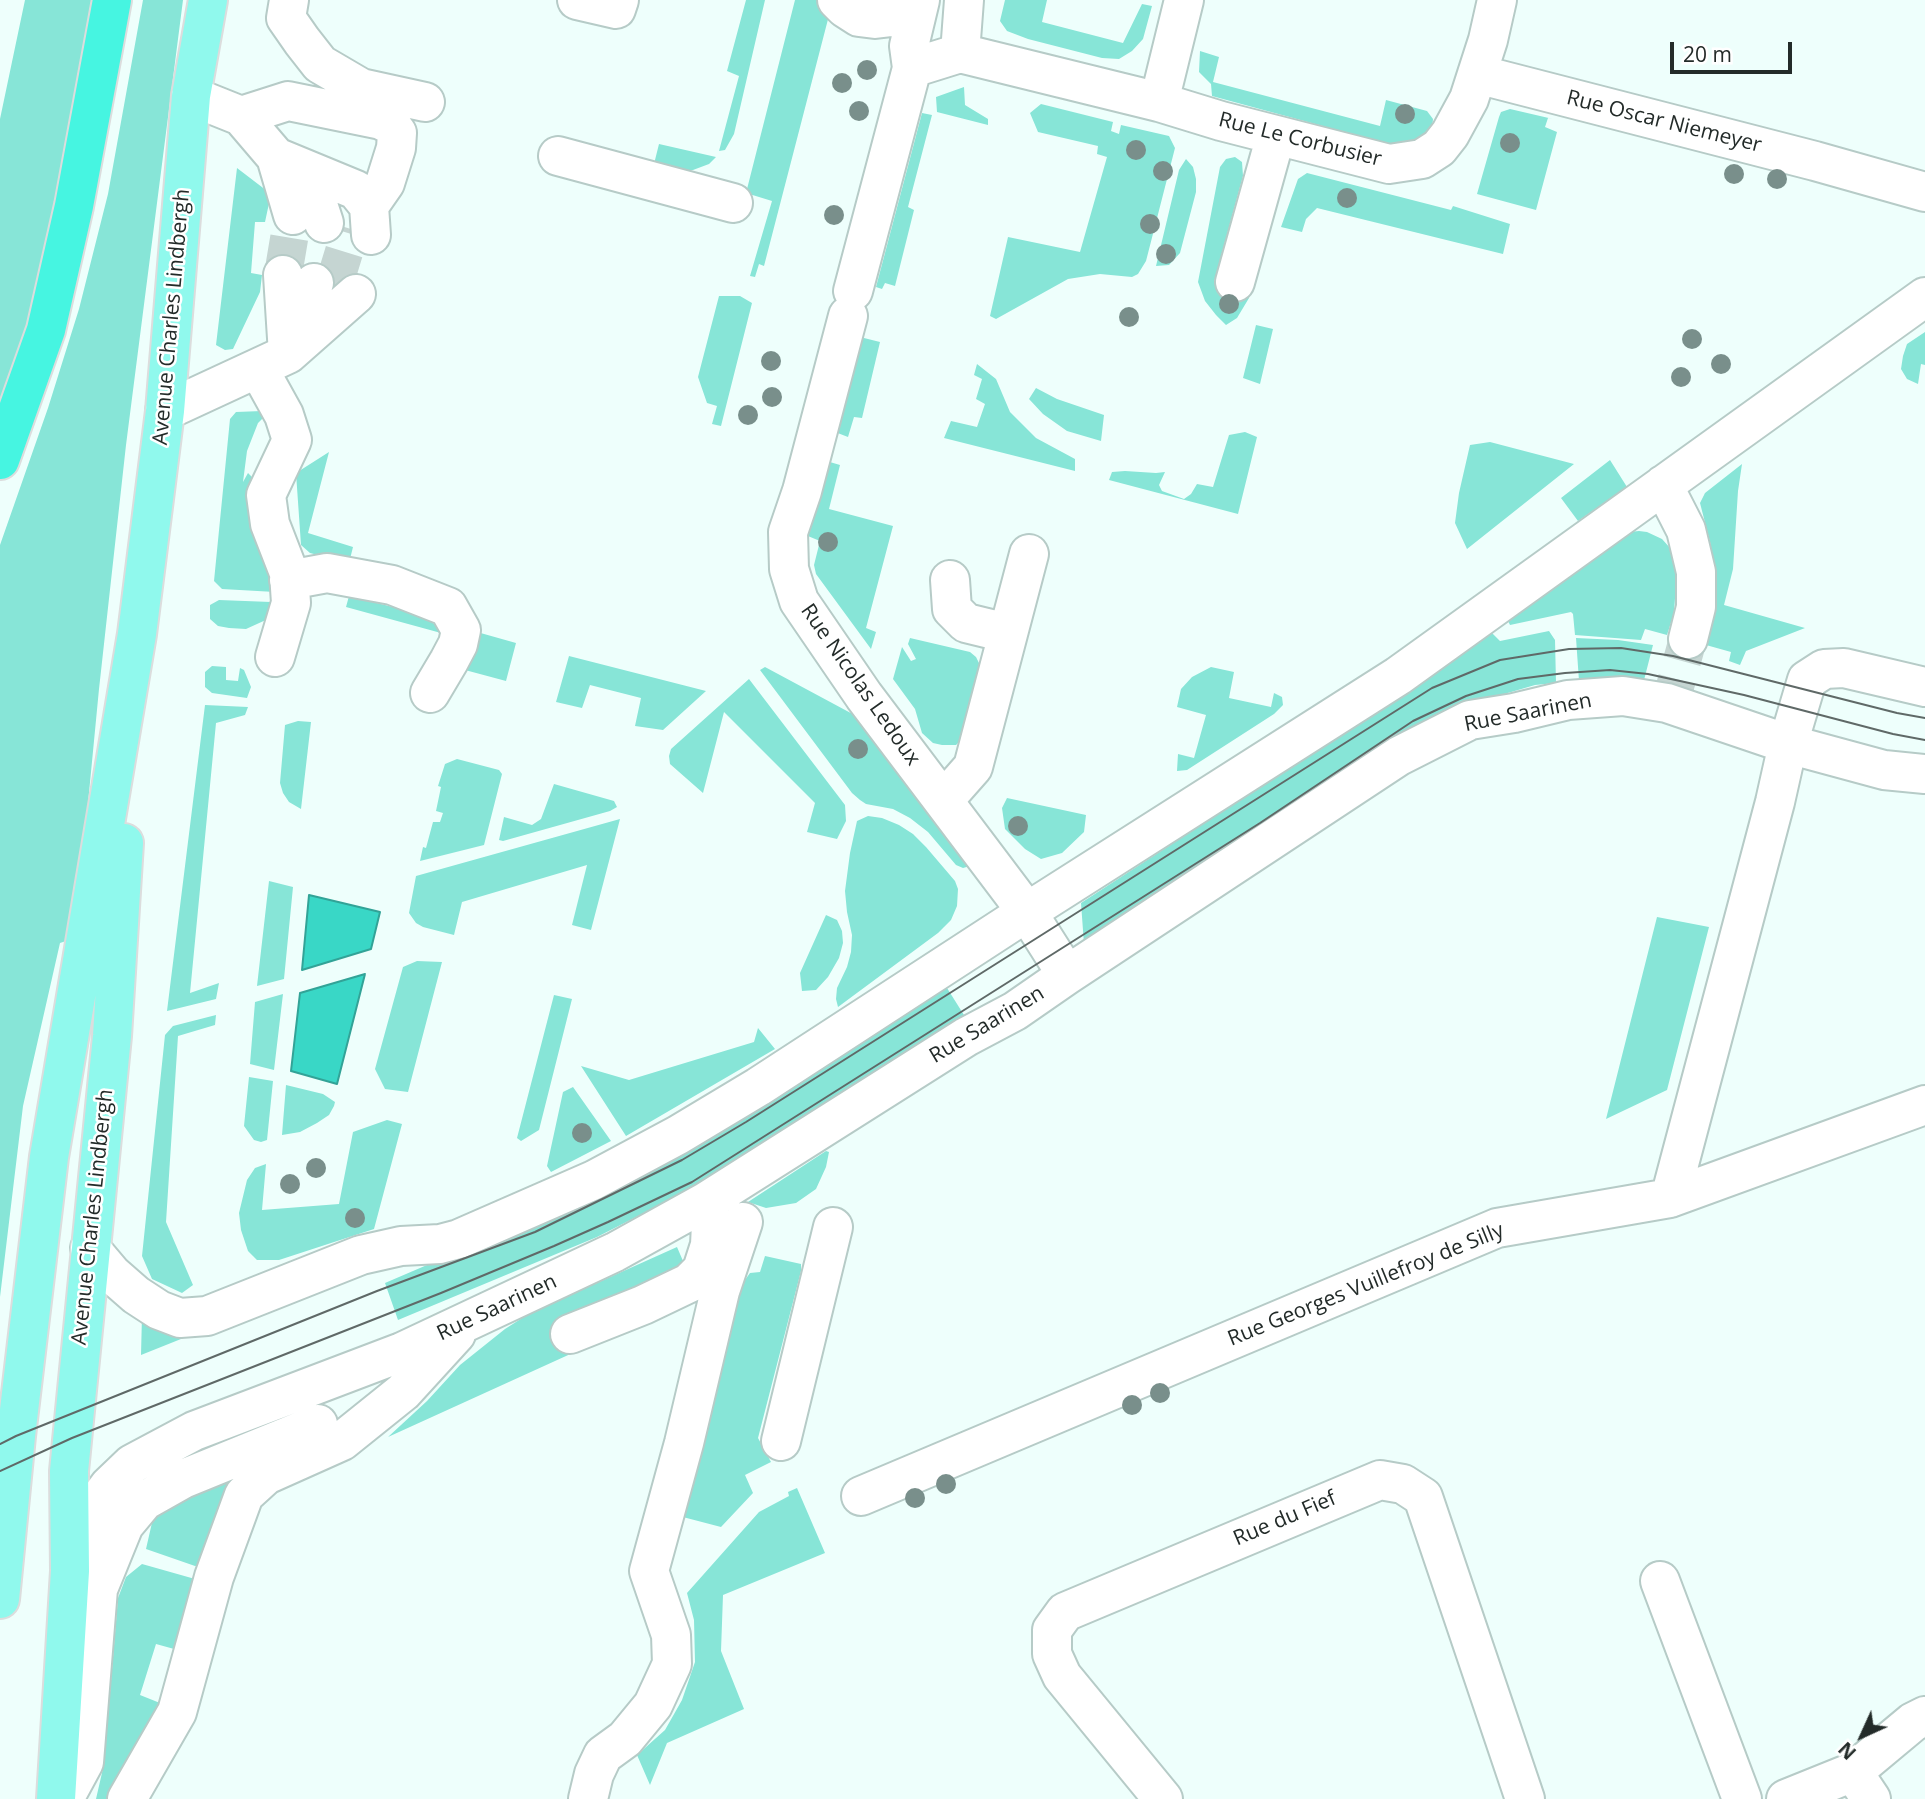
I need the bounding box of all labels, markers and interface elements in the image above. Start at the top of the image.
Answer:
scale bar [1673,28,1796,72]
text: 20 m [1683,40,1732,68]
street label: Rue Oscar Niemeyer [1564,86,1764,158]
street label: Rue Le Corbusier [1216,108,1384,172]
street label: Avenue Charles Lindbergh [148,188,196,446]
street label: Rue Nicolas Ledoux [795,599,925,771]
street label: Rue Saarinen [1462,688,1594,738]
street label: Rue Saarinen [925,981,1049,1069]
street label: Avenue Charles Lindbergh [67,1088,119,1346]
street label: Rue Georges Vuillefroy de Silly [1224,1218,1508,1352]
street label: Rue Saarinen [433,1269,561,1347]
street label: Rue du Fief [1230,1486,1340,1552]
north arrow [1827,1701,1897,1771]
text: N [1833,1736,1862,1766]

